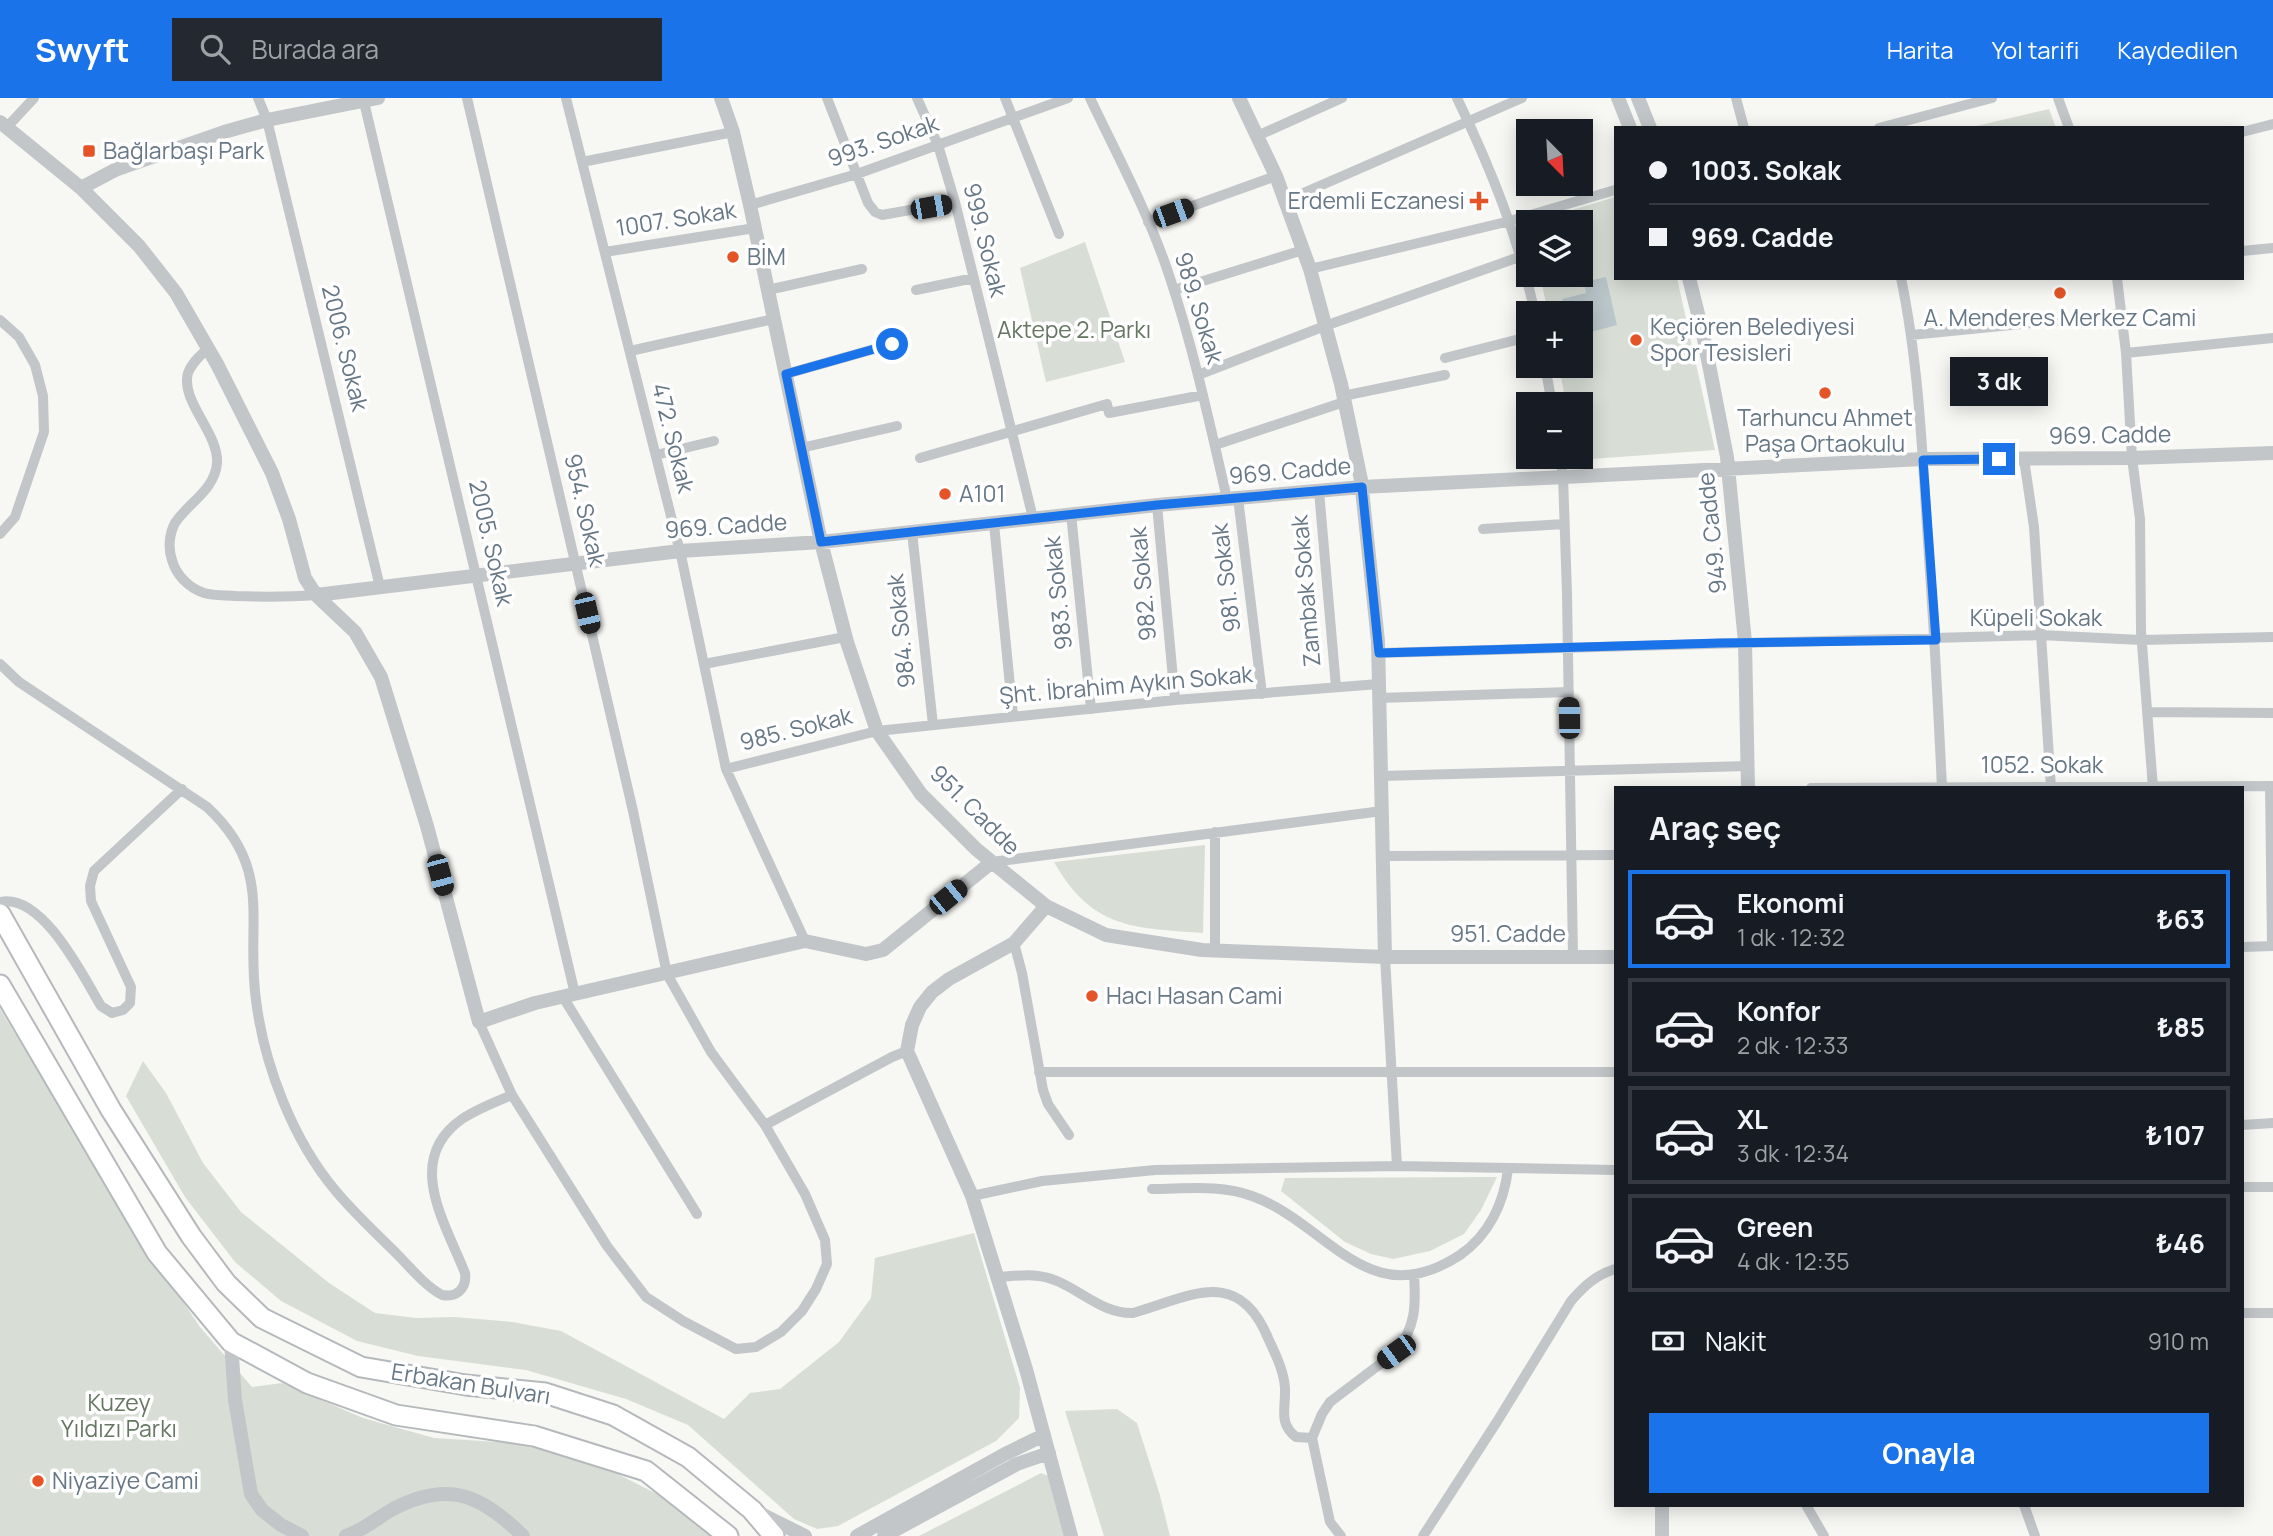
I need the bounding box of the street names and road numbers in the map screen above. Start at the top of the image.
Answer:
street label: 993. Sokak [823,106,943,174]
street label: 999. Sokak [956,180,1016,301]
street label: 1007. Sokak [614,193,739,243]
street label: 989. Sokak [1168,248,1232,368]
street label: 2006. Sokak [315,281,377,415]
street label: 472. Sokak [645,380,703,497]
street label: 969. Cadde [2048,417,2172,451]
street label: 969. Cadde [1228,449,1352,491]
street label: 954. Sokak [558,450,615,570]
street label: 949. Cadde [1689,471,1733,595]
street label: 2005. Sokak [462,477,522,609]
street label: 969. Cadde [664,505,788,545]
street label: Zambak Sokak [1282,513,1328,668]
street label: 981. Sokak [1202,521,1248,634]
street label: 982. Sokak [1121,525,1163,643]
street label: 983. Sokak [1035,534,1079,652]
street label: 984. Sokak [878,572,922,690]
street label: Küpeli Sokak [1970,601,2103,633]
street label: Şht. İbrahim Aykın Sokak [998,657,1255,711]
street label: 985. Sokak [736,698,856,757]
street label: 1052. Sokak [1981,748,2104,780]
street label: 951. Cadde [923,757,1028,862]
street label: 951. Cadde [1450,917,1566,949]
street label: Erbakan Bulvarı [389,1355,553,1411]

